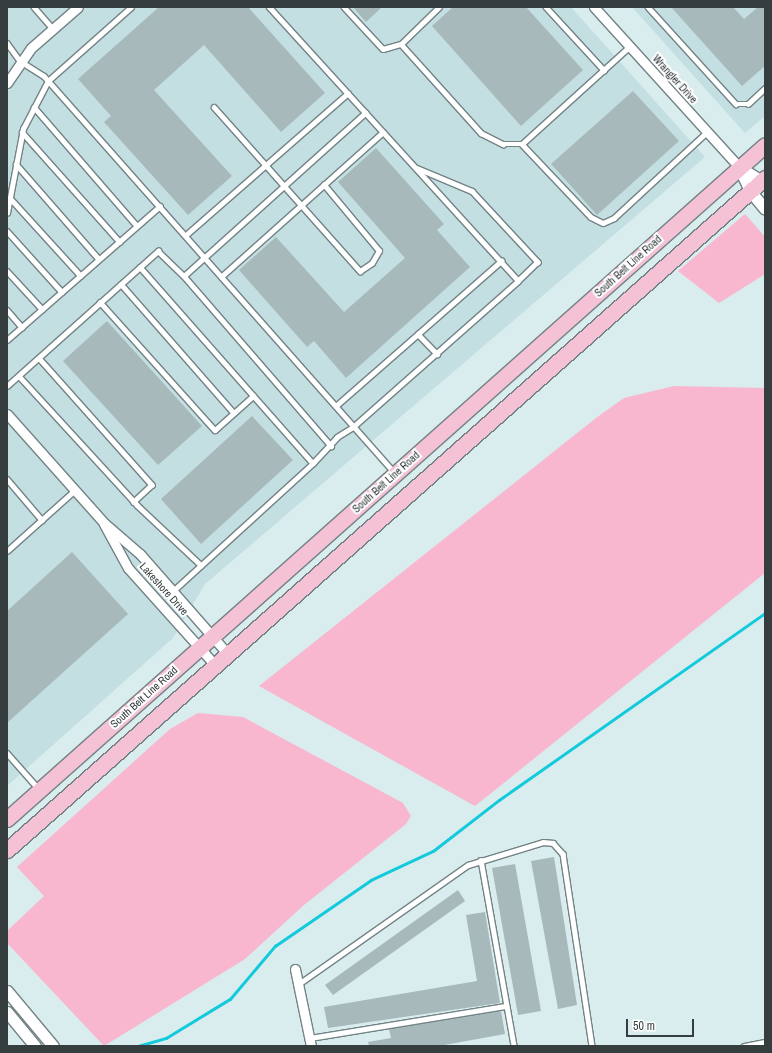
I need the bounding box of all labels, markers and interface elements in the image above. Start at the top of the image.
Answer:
street label: Wrangler Drive [650,52,700,106]
street label: South Belt Line Road [592,232,664,300]
street label: South Belt Line Road [350,448,422,516]
street label: Lakeshore Drive [137,560,191,618]
street label: South Belt Line Road [108,663,180,731]
scale bar [628,1011,696,1037]
text: 50 m [633,1018,655,1034]

